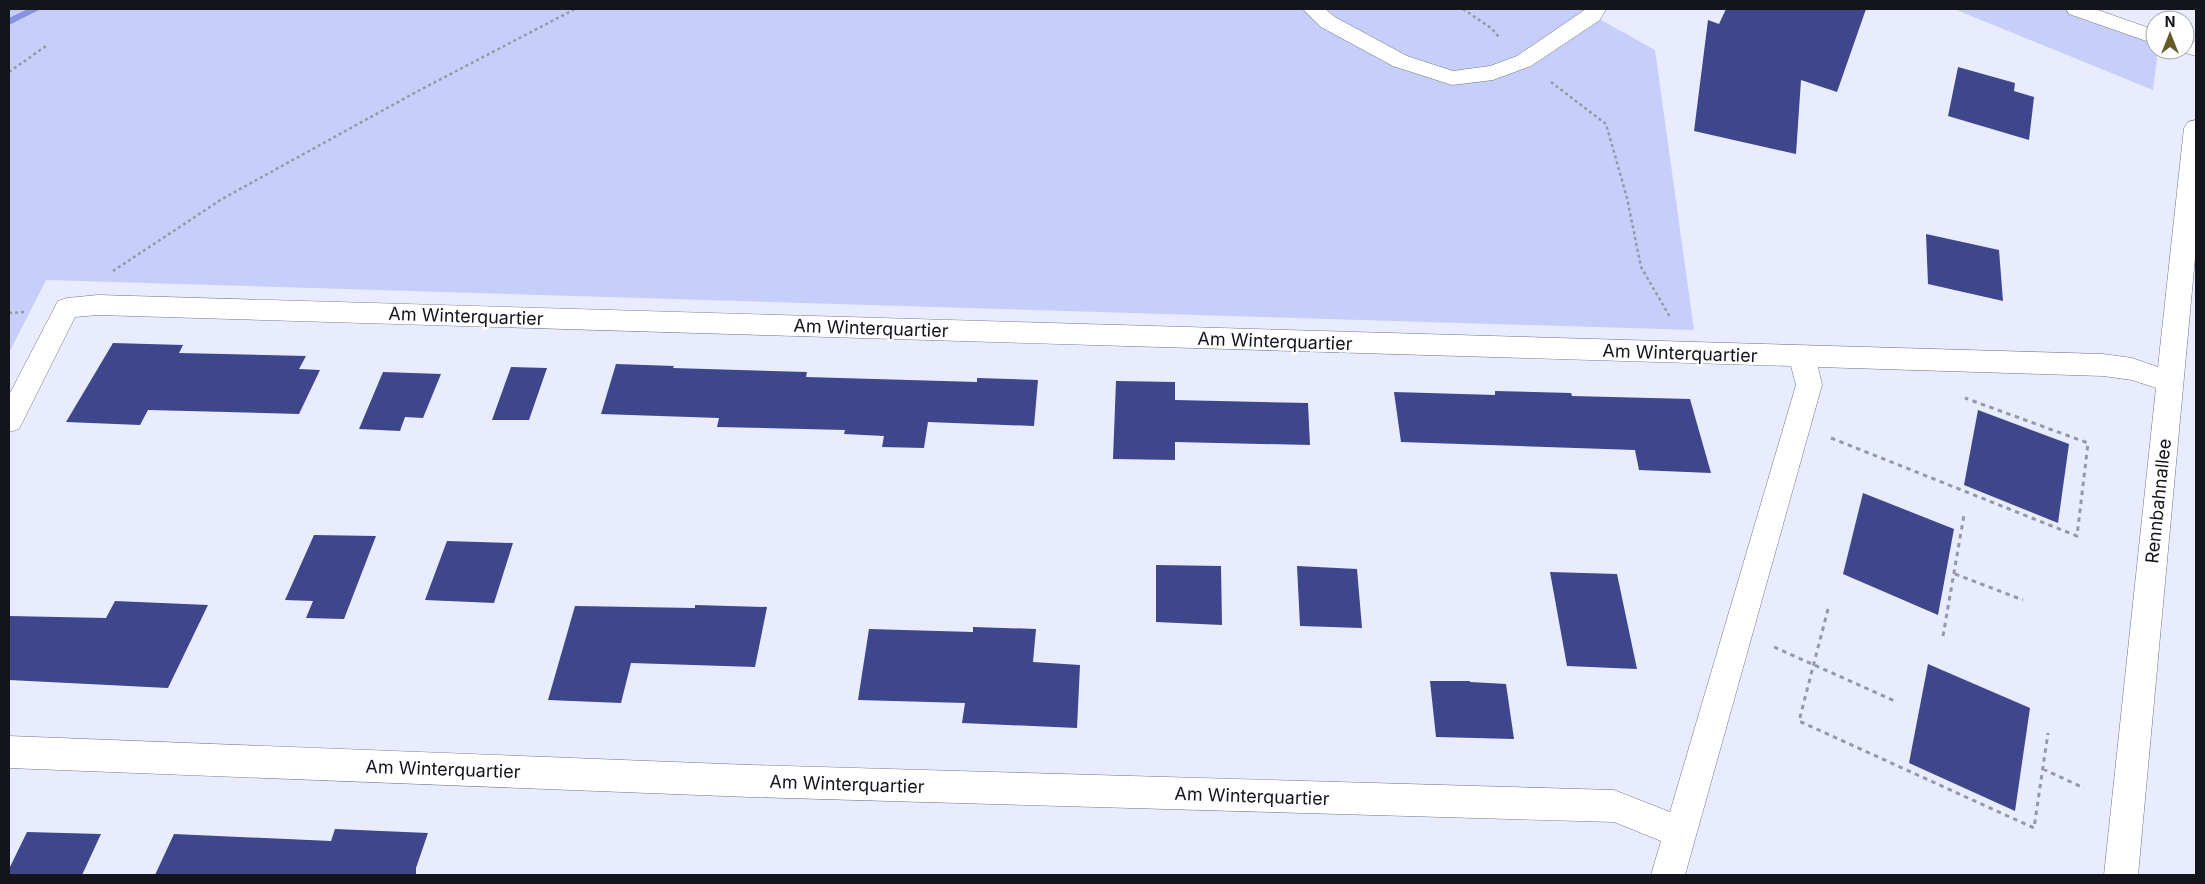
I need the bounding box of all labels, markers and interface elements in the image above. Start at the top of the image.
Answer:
north arrow [2145,10,2195,60]
text: N [2165,13,2175,30]
street label: Am Winterquartier [388,303,544,329]
street label: Am Winterquartier [793,315,949,341]
street label: Am Winterquartier [1197,328,1353,354]
street label: Am Winterquartier [1602,340,1758,366]
street label: Rennbahnallee [2141,438,2175,564]
street label: Am Winterquartier [365,756,521,782]
street label: Am Winterquartier [769,771,925,797]
street label: Am Winterquartier [1174,783,1330,809]

